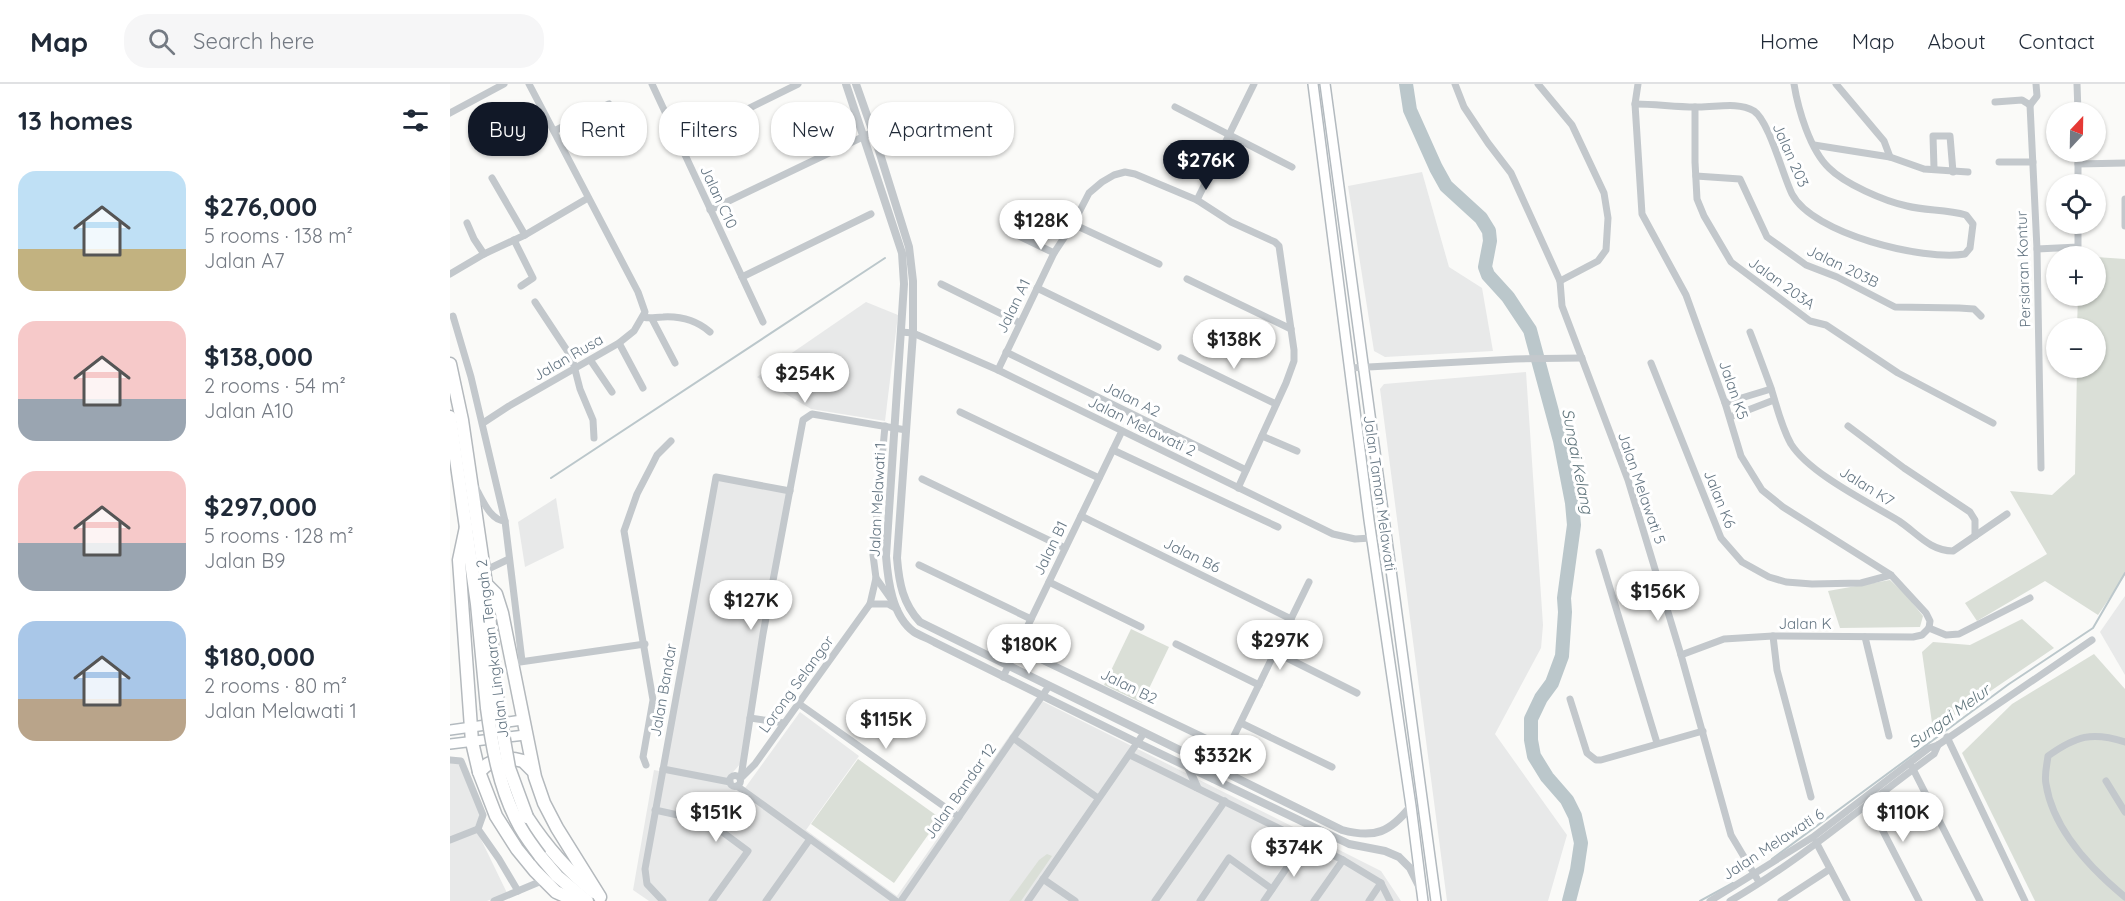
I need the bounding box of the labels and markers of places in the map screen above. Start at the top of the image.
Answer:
pin: $276K [1164,140,1248,191]
pin: $128K [999,200,1083,251]
pin: $138K [1192,319,1276,370]
pin: $254K [763,353,847,404]
pin: $156K [1616,571,1700,622]
pin: $127K [709,580,793,631]
pin: $297K [1238,620,1322,671]
pin: $180K [987,624,1071,675]
pin: $115K [844,699,928,750]
pin: $332K [1181,735,1265,786]
pin: $151K [674,792,758,843]
pin: $110K [1861,792,1945,843]
pin: $374K [1252,827,1336,878]

